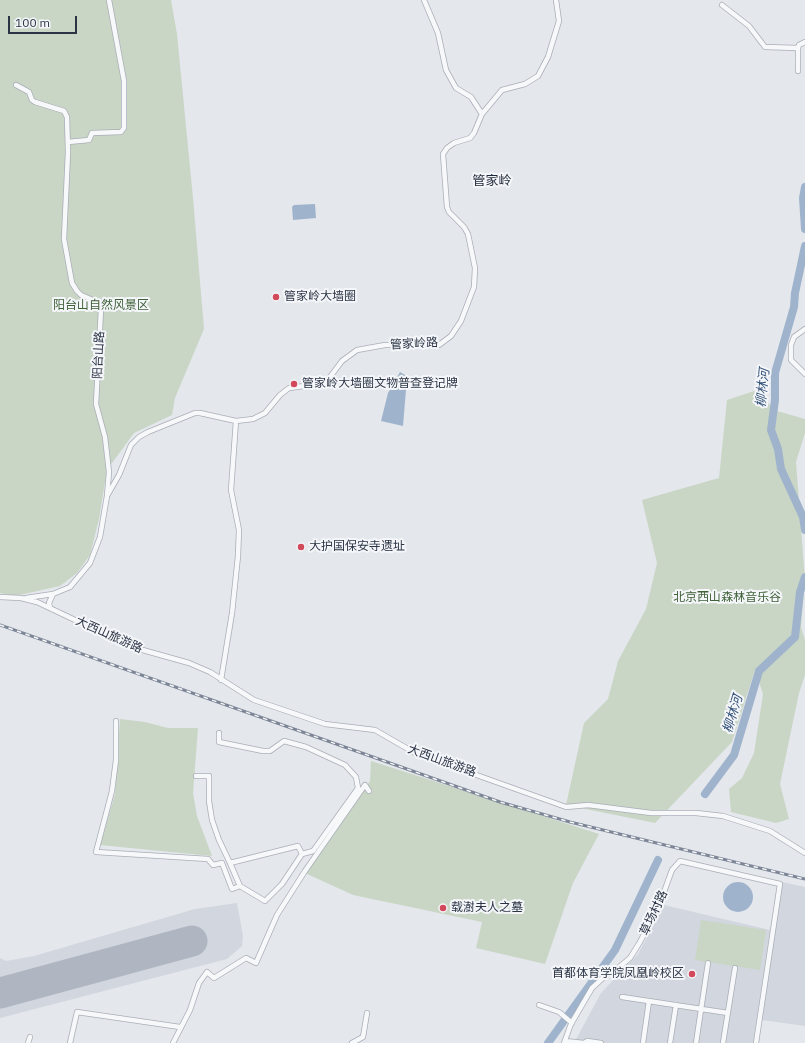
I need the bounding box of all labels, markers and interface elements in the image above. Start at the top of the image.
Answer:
scale bar [10,8,79,34]
text: 100 m [15,15,50,30]
district label: 管家岭 [473,173,511,189]
place label: 管家岭大墙圈 [284,290,356,304]
marker: 管家岭大墙圈 [271,292,281,302]
park label: 阳台山自然风景区 [53,299,149,313]
street label: 阳台山路 [91,331,107,379]
street label: 管家岭路 [390,336,438,352]
water label: 柳林河 [753,368,773,408]
place label: 管家岭大墙圈文物普查登记牌 [302,377,458,391]
marker: 管家岭大墙圈文物普查登记牌 [289,379,299,389]
place label: 大护国保安寺遗址 [309,540,405,554]
marker: 大护国保安寺遗址 [296,542,306,552]
park label: 北京西山森林音乐谷 [673,591,781,605]
street label: 大西山旅游路 [73,614,145,656]
water label: 柳林河 [720,693,746,735]
street label: 大西山旅游路 [406,742,478,780]
street label: 草场村路 [637,888,671,938]
place label: 载澍夫人之墓 [451,901,523,915]
marker: 载澍夫人之墓 [438,903,448,913]
place label: 首都体育学院凤凰岭校区 [552,967,684,981]
marker: 首都体育学院凤凰岭校区 [687,969,697,979]

